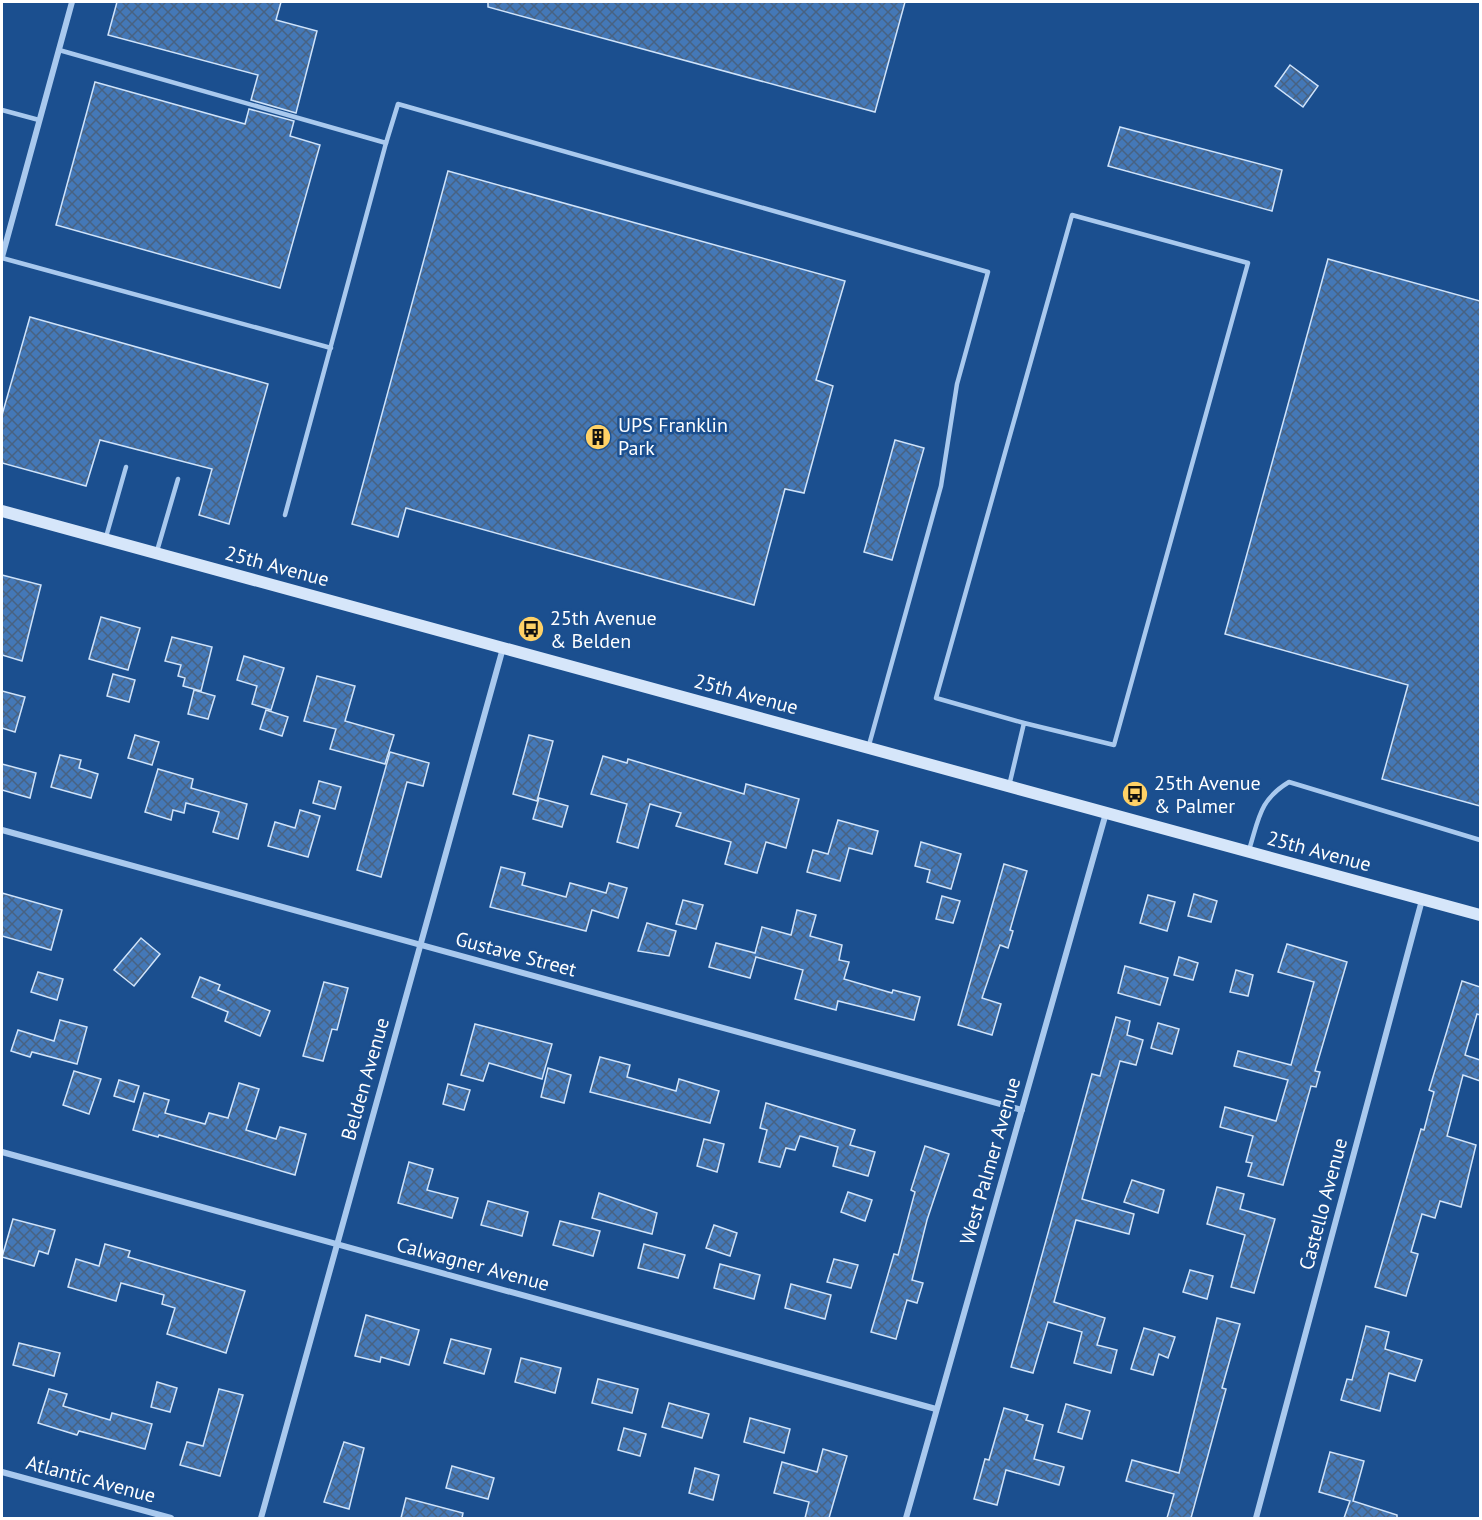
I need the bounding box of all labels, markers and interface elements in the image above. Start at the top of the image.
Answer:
place label: UPS Franklin Park [618,412,728,461]
building icon: UPS Franklin Park [583,422,613,452]
street label: 25th Avenue [222,540,332,592]
place label: 25th Avenue & Belden [550,605,657,654]
bus stop icon: 25th Avenue & Belden [516,614,546,644]
street label: 25th Avenue [691,668,801,720]
place label: 25th Avenue & Palmer [1154,770,1261,819]
bus stop icon: 25th Avenue & Palmer [1120,779,1150,809]
street label: 25th Avenue [1264,825,1374,877]
street label: Gustave Street [453,925,580,983]
street label: Belden Avenue [335,1015,395,1143]
street label: West Palmer Avenue [954,1074,1026,1248]
street label: Castello Avenue [1293,1135,1353,1273]
street label: Calwagner Avenue [394,1231,552,1297]
street label: Atlantic Avenue [24,1449,158,1509]

